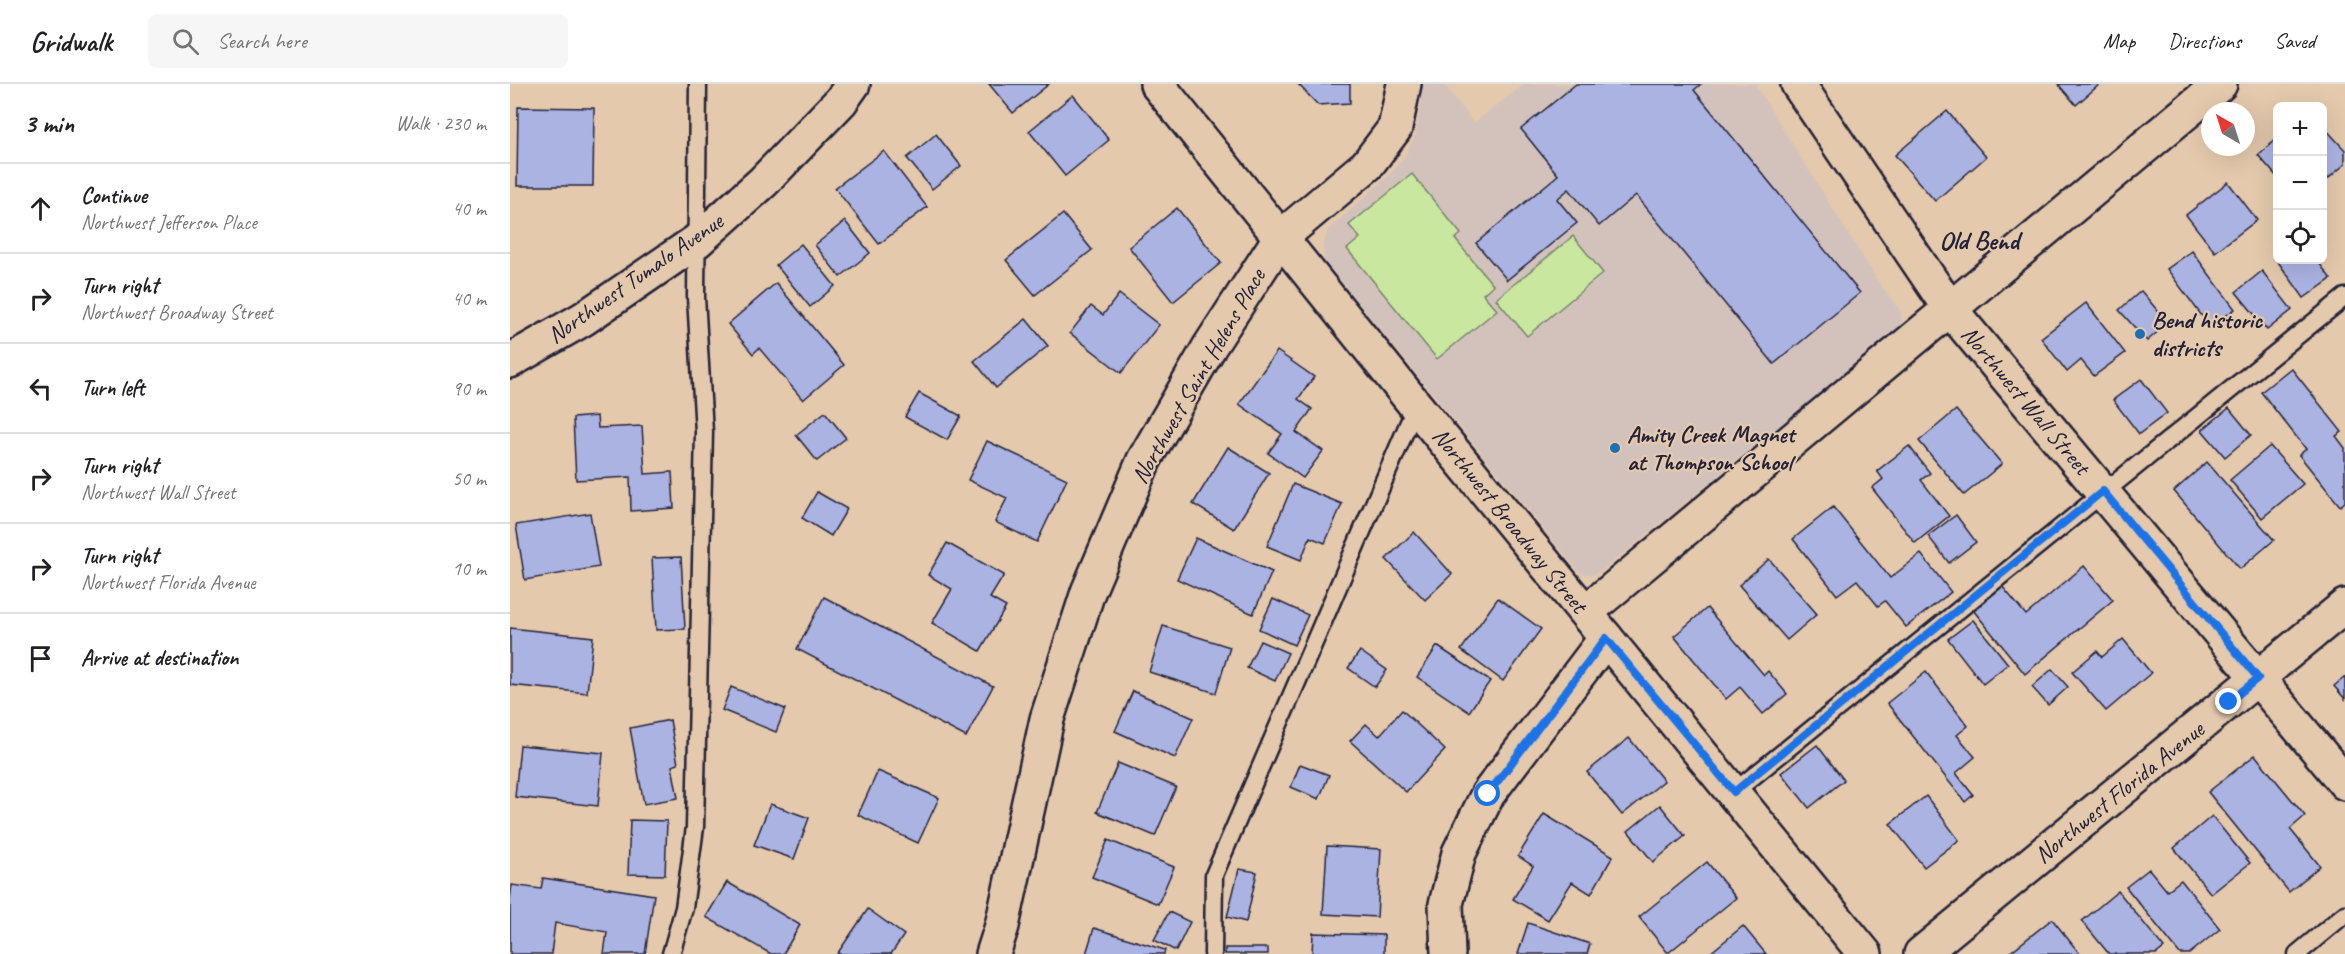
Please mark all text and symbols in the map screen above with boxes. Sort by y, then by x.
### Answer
search box [148,14,568,68]
text: Gridwalk [30,24,112,59]
icon: search [169,25,202,58]
text: Search here [217,27,307,55]
text: Map [2103,28,2135,54]
text: Directions [2168,28,2241,54]
text: Saved [2274,28,2315,54]
north arrow [2201,102,2255,156]
map controls [2273,102,2327,264]
button: + [2273,102,2327,156]
text: 3 min [24,107,74,140]
text: Walk · 230 m [396,111,486,136]
button: − [2273,156,2327,210]
text: Continue [81,182,147,210]
icon: ahead [24,192,57,225]
text: 40 m [452,196,486,221]
street label: Northwest Tumalo Avenue [541,205,730,350]
text: Northwest Jefferson Place [81,210,257,235]
button: locate [2273,210,2327,264]
district label: Old Bend [1939,224,2023,257]
street label: Northwest Saint Helens Place [1124,261,1273,489]
text: Turn right [81,272,158,300]
icon: right [24,282,57,315]
text: 40 m [452,286,486,311]
text: Northwest Broadway Street [81,300,273,325]
place label: Bend historic districts [2152,305,2263,363]
street label: Northwest Wall Street [1955,319,2098,482]
marker: Bend historic districts [2133,327,2147,341]
icon: left [24,372,57,405]
text: Turn left [81,374,145,402]
text: 90 m [452,376,486,401]
place label: Amity Creek Magnet at Thompson School [1627,419,1797,477]
street label: Northwest Broadway Street [1426,421,1595,620]
marker: Amity Creek Magnet at Thompson School [1608,441,1622,455]
text: Turn right [81,452,158,480]
icon: right [24,462,57,495]
text: 50 m [452,466,486,491]
text: Northwest Wall Street [81,480,235,505]
text: Turn right [81,542,158,570]
icon: right [24,552,57,585]
text: 10 m [452,556,486,581]
text: Northwest Florida Avenue [81,570,256,595]
icon: arrive [24,642,57,675]
text: Arrive at destination [81,644,238,672]
route end [2215,688,2241,714]
street label: Northwest Florida Avenue [2028,713,2212,870]
route start [1474,780,1500,806]

